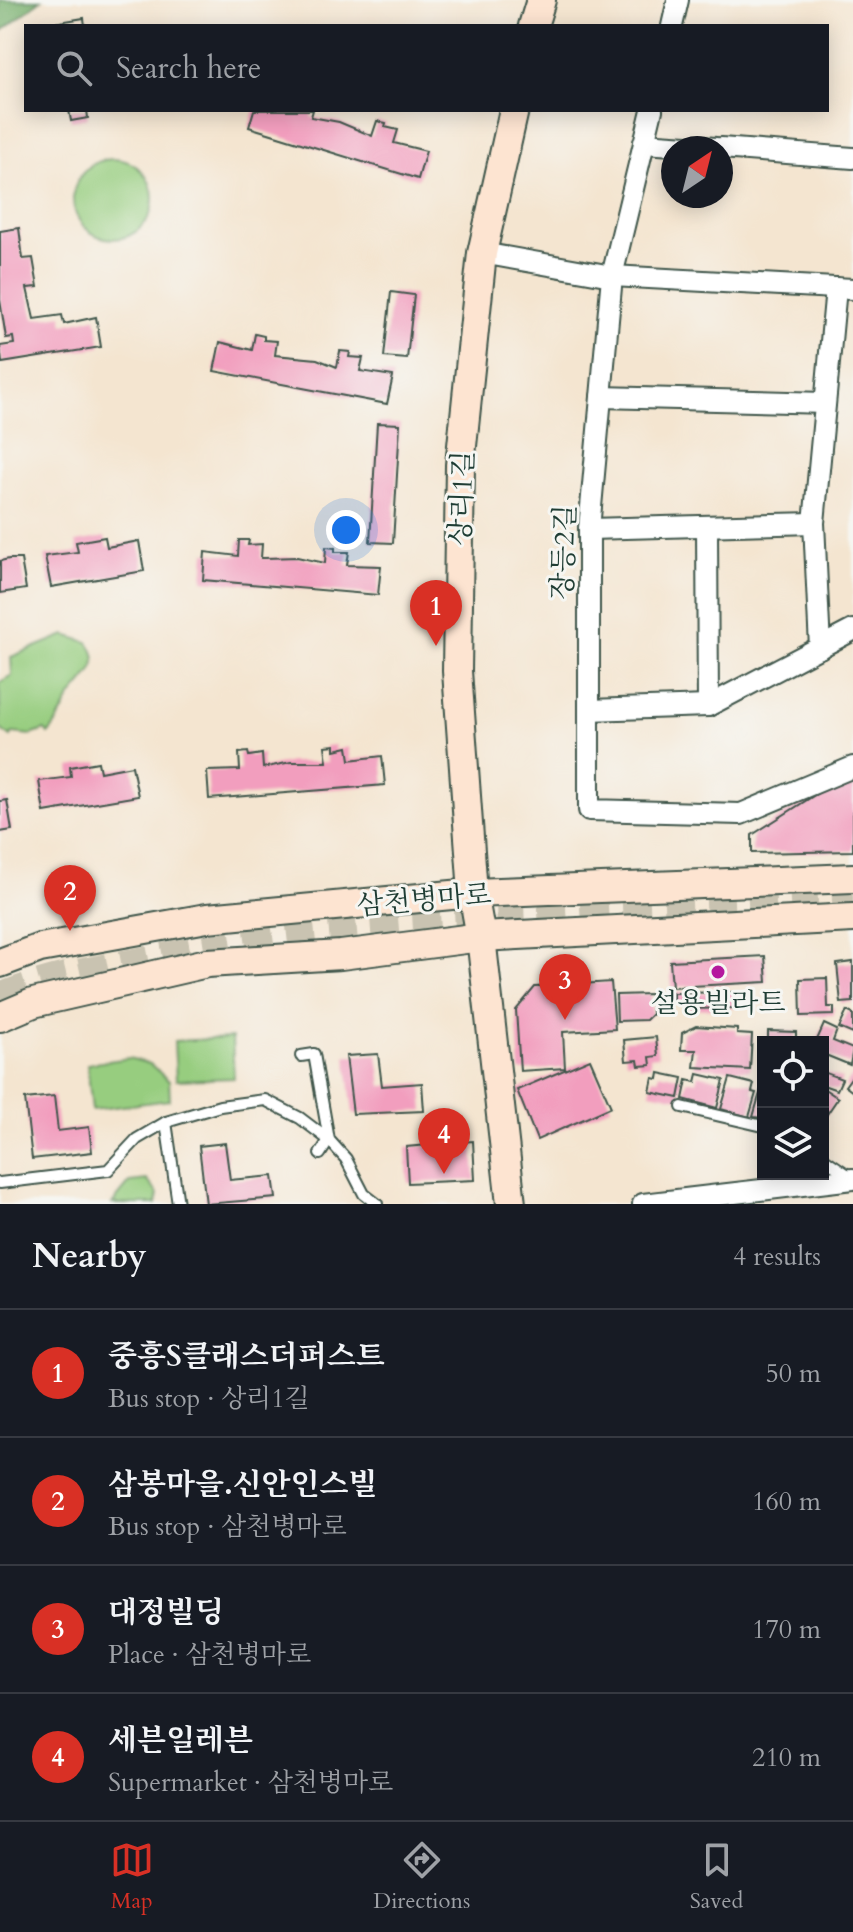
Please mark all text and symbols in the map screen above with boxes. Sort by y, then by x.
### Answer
search box [24,24,829,112]
icon: search [52,46,96,90]
text: Search here [116,48,261,89]
north arrow [661,136,733,208]
street label: 상리1길 [441,450,483,546]
street label: 장등2길 [543,504,585,600]
your location [326,510,366,550]
pin: 1 [410,580,462,646]
pin: 2 [44,865,96,931]
street label: 삼천병마로 [355,875,493,925]
pin: 3 [539,954,591,1020]
marker: 설용빌라트 [709,963,727,981]
place label: 설용빌라트 [650,984,786,1022]
map controls [757,1036,829,1180]
button: locate [757,1036,829,1108]
pin: 4 [418,1108,470,1174]
button: layers [757,1108,829,1180]
text: Nearby [32,1233,147,1279]
text: 4 results [733,1239,821,1274]
text: 중흥S클래스더퍼스트 [108,1336,385,1377]
text: 1 [51,1356,65,1391]
text: 50 m [765,1356,821,1391]
text: Bus stop · 상리1길 [108,1381,310,1416]
text: 삼봉마을.신안인스빌 [108,1464,378,1505]
text: 2 [51,1484,65,1519]
text: 160 m [752,1484,821,1519]
text: Bus stop · 삼천병마로 [108,1509,347,1544]
text: 대정빌딩 [108,1592,224,1633]
text: 3 [51,1612,65,1647]
text: 170 m [752,1612,821,1647]
text: Place · 삼천병마로 [108,1637,311,1672]
text: 세븐일레븐 [108,1720,253,1761]
text: 4 [51,1740,65,1775]
text: 210 m [752,1740,821,1775]
text: Supermarket · 삼천병마로 [108,1765,393,1800]
tab: Map [110,1838,154,1916]
tab: Directions [373,1838,470,1916]
tab: Saved [690,1838,743,1916]

